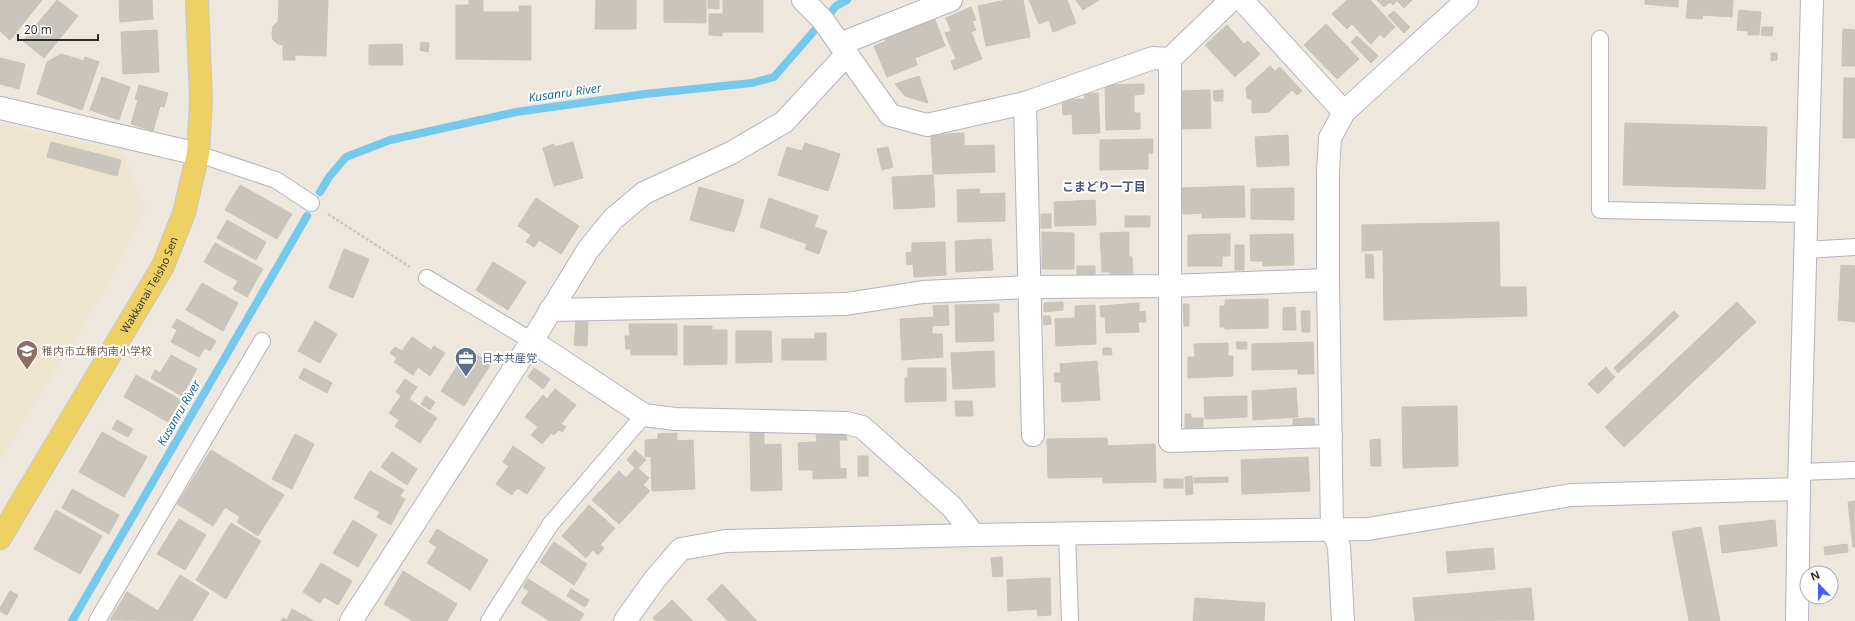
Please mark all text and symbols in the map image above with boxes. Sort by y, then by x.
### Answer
scale bar [18,16,98,42]
text: 20 m [24,21,52,38]
water label: Kusanru River [527,79,604,106]
district label: こまどり一丁目 [1062,178,1146,195]
street label: Wakkanai Teisho Sen [117,234,181,336]
school or university icon: 稚内市立稚内南小学校 [14,338,40,371]
place label: 稚内市立稚内南小学校 [42,343,152,358]
office icon: 日本共産党 [453,345,479,378]
place label: 日本共産党 [482,350,537,365]
water label: Kusanru River [153,376,205,449]
north arrow [1799,565,1839,605]
text: N [1808,567,1822,584]

